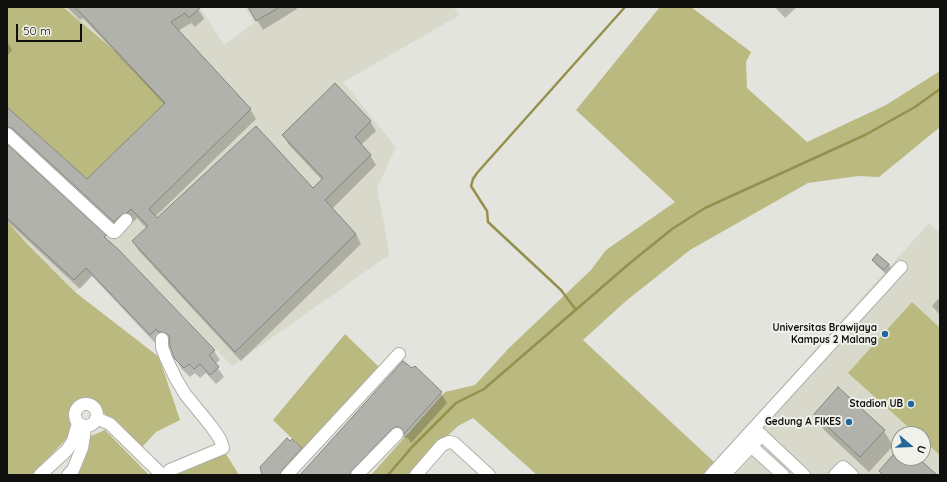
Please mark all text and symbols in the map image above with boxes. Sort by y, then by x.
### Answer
scale bar [18,16,84,42]
text: 50 m [23,23,51,38]
place label: Universitas Brawijaya Kampus 2 Malang [772,322,877,346]
marker: Universitas Brawijaya Kampus 2 Malang [880,329,890,339]
place label: Stadion UB [849,398,903,410]
marker: Stadion UB [906,399,916,409]
place label: Gedung A FIKES [765,416,841,428]
marker: Gedung A FIKES [844,417,854,427]
north arrow [891,426,931,466]
text: U [914,444,929,456]

